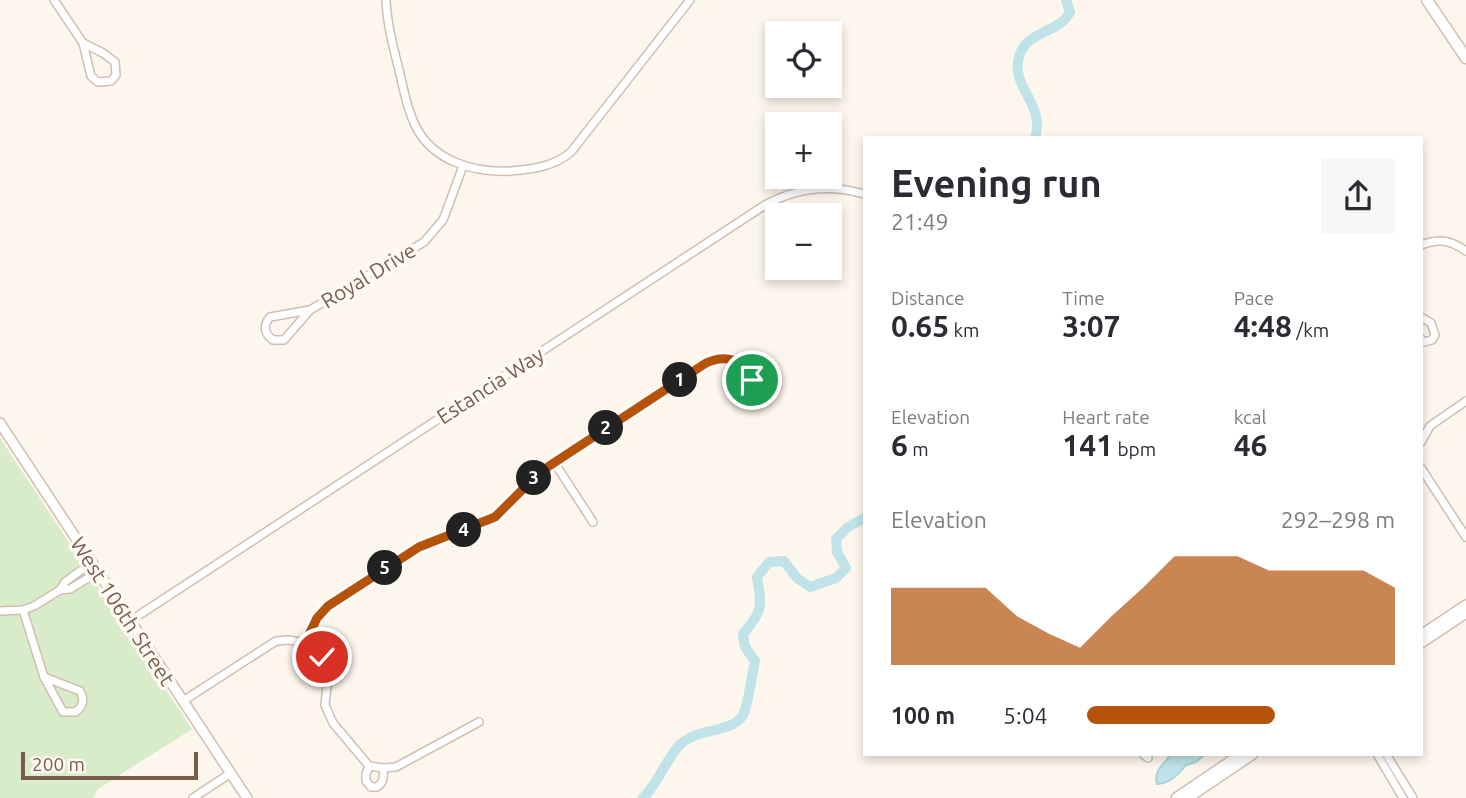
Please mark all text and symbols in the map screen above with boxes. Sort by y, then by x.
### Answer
map controls [765,21,842,280]
button: locate [765,21,842,98]
button: + [765,112,842,189]
button: share [1321,159,1395,233]
text: Evening run [891,162,1102,204]
button: − [765,203,842,280]
text: 21:49 [891,209,949,234]
street label: Royal Drive [316,237,420,313]
text: Distance [891,287,965,309]
text: Time [1062,287,1105,309]
text: Pace [1234,287,1274,309]
text: 0.65 [891,309,949,343]
text: 3:07 [1062,309,1120,343]
text: 4:48 [1234,309,1292,343]
text: km [949,319,979,341]
text: /km [1292,319,1329,341]
street label: Estancia Way [432,342,548,428]
pin [722,350,782,410]
icon: arrive [733,361,771,399]
pin: 1 [662,362,698,398]
text: 1 [674,368,685,390]
text: Elevation [891,406,970,428]
text: Heart rate [1062,406,1150,428]
text: kcal [1234,406,1266,428]
pin: 2 [588,410,624,446]
text: 2 [600,416,611,438]
text: 6 [891,428,908,462]
text: 141 [1062,428,1113,462]
text: 46 [1234,428,1268,462]
text: m [908,438,929,460]
text: bpm [1113,438,1156,460]
pin: 3 [516,461,552,496]
text: 3 [528,466,539,488]
text: Elevation [891,507,987,532]
text: 292–298 m [1281,507,1395,532]
pin: 4 [447,512,482,548]
text: 4 [458,518,469,540]
street label: West 106th Street [66,532,180,690]
pin: 5 [368,550,402,586]
text: 5 [379,556,390,578]
pin [292,627,352,687]
icon: check [303,638,341,676]
text: 100 m [891,703,955,728]
text: 5:04 [1003,703,1048,728]
scale bar [21,749,198,781]
text: 200 m [32,753,85,775]

